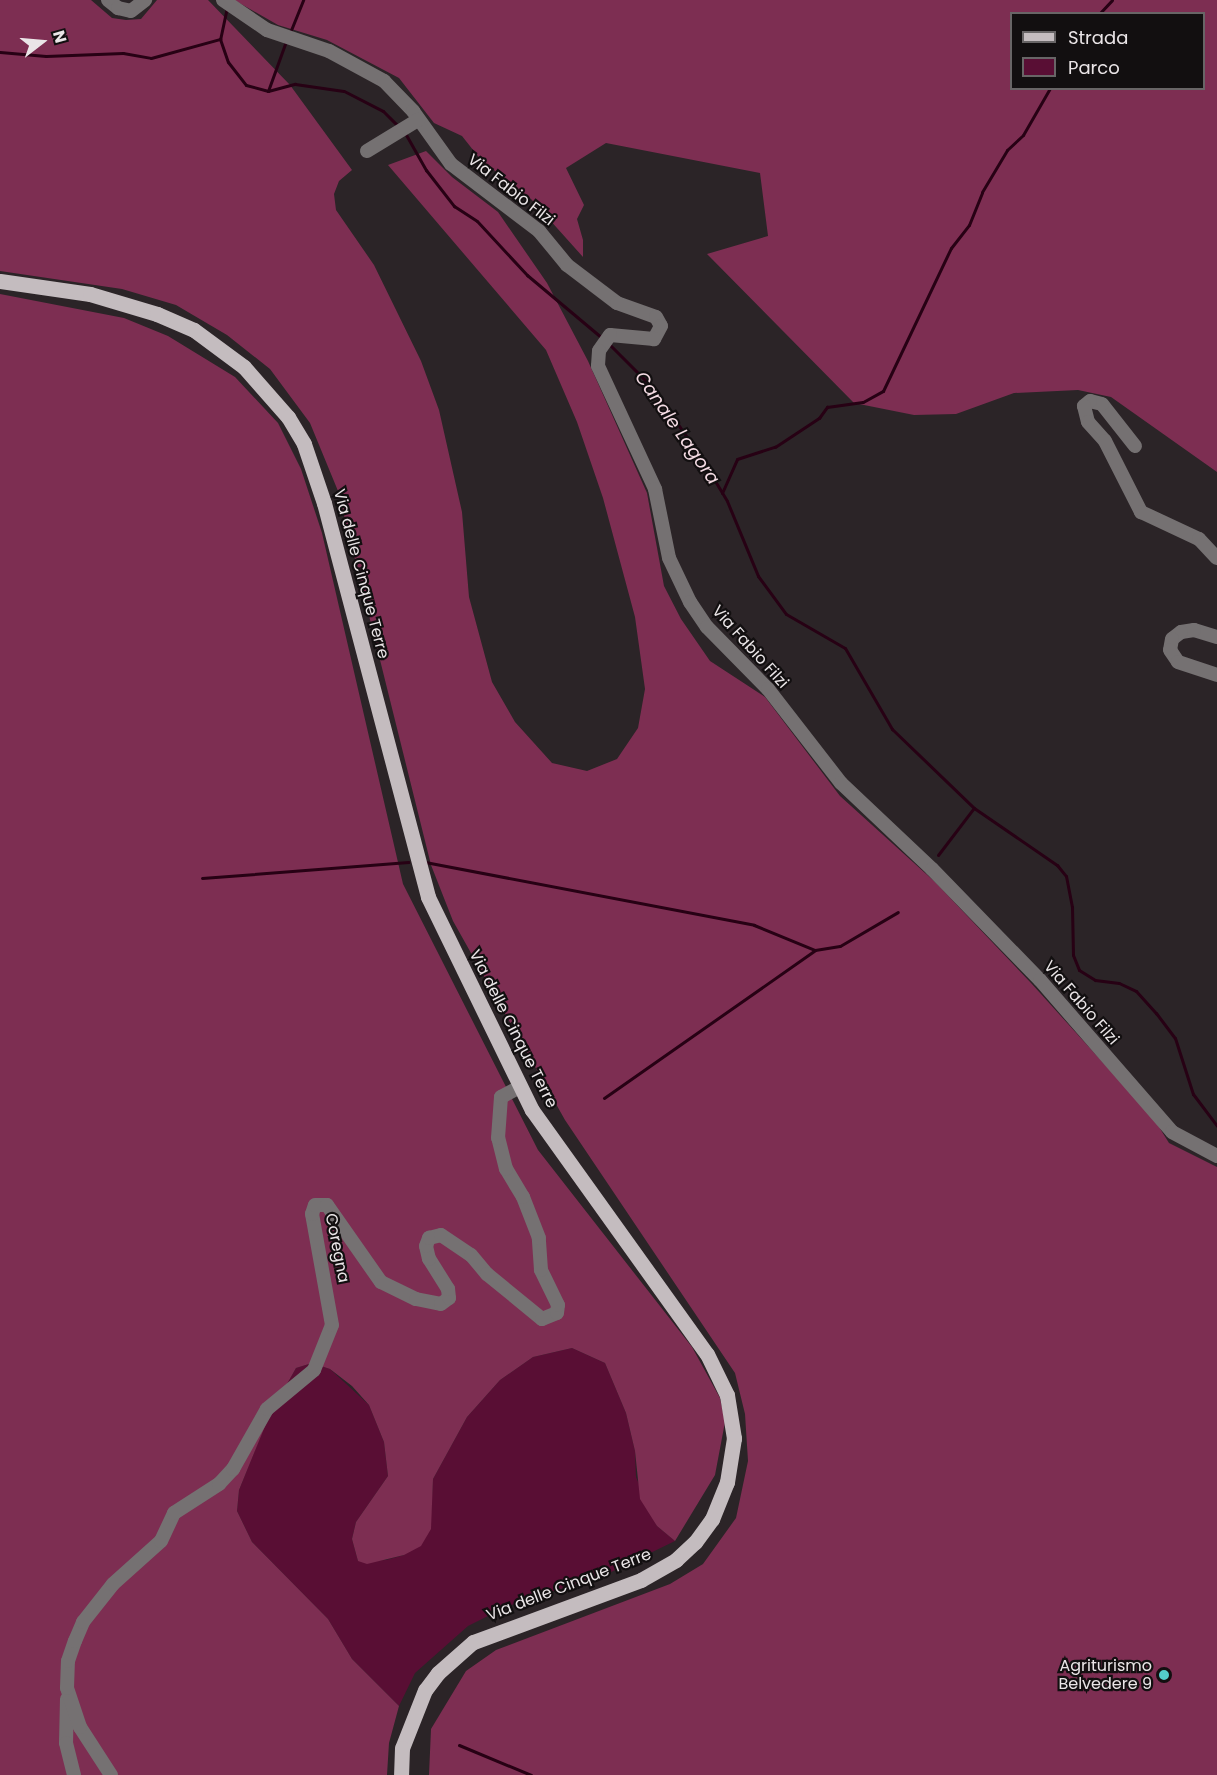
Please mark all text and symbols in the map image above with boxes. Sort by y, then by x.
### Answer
north arrow [12,12,72,72]
legend [1010,12,1205,90]
text: Strada [1068,25,1128,50]
text: N [47,28,72,46]
text: Parco [1068,55,1120,80]
street label: Via Fabio Filzi [464,150,558,230]
water label: Canale Lagora [630,367,724,489]
street label: Via delle Cinque Terre [329,487,393,661]
street label: Via Fabio Filzi [708,602,792,692]
street label: Via delle Cinque Terre [465,947,561,1111]
street label: Via Fabio Filzi [1039,957,1123,1049]
street label: Coregna [321,1212,353,1284]
street label: Via delle Cinque Terre [484,1545,654,1625]
place label: Agriturismo Belvedere 9 [1058,1656,1152,1694]
marker: Agriturismo Belvedere 9 [1157,1668,1171,1682]

